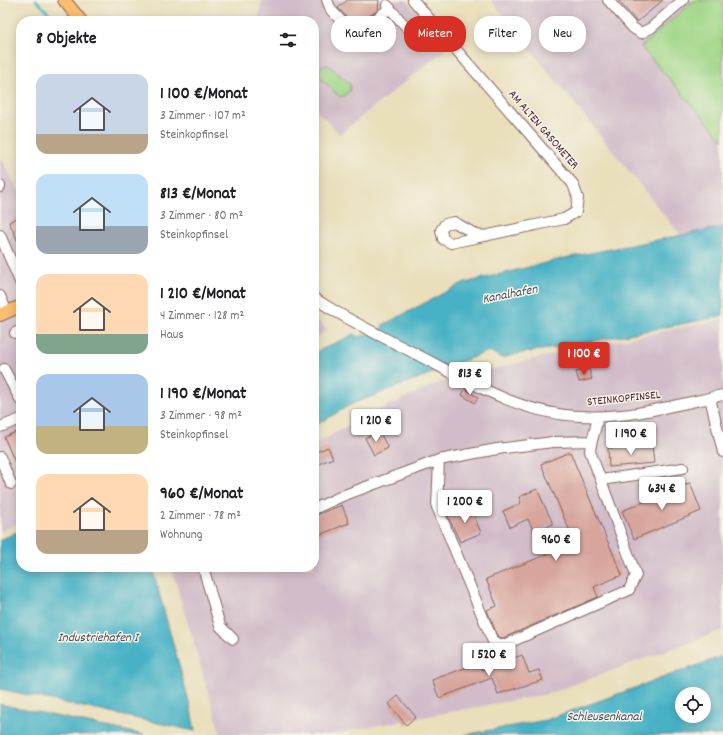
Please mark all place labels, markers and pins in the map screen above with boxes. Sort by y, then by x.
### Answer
pin: 1 100 € [547,342,621,376]
pin: 813 € [442,362,498,396]
pin: 1 210 € [339,409,413,443]
pin: 1 190 € [594,422,668,456]
pin: 634 € [634,477,690,511]
pin: 1 200 € [428,490,502,524]
pin: 960 € [528,528,584,562]
pin: 1 520 € [452,643,526,677]

